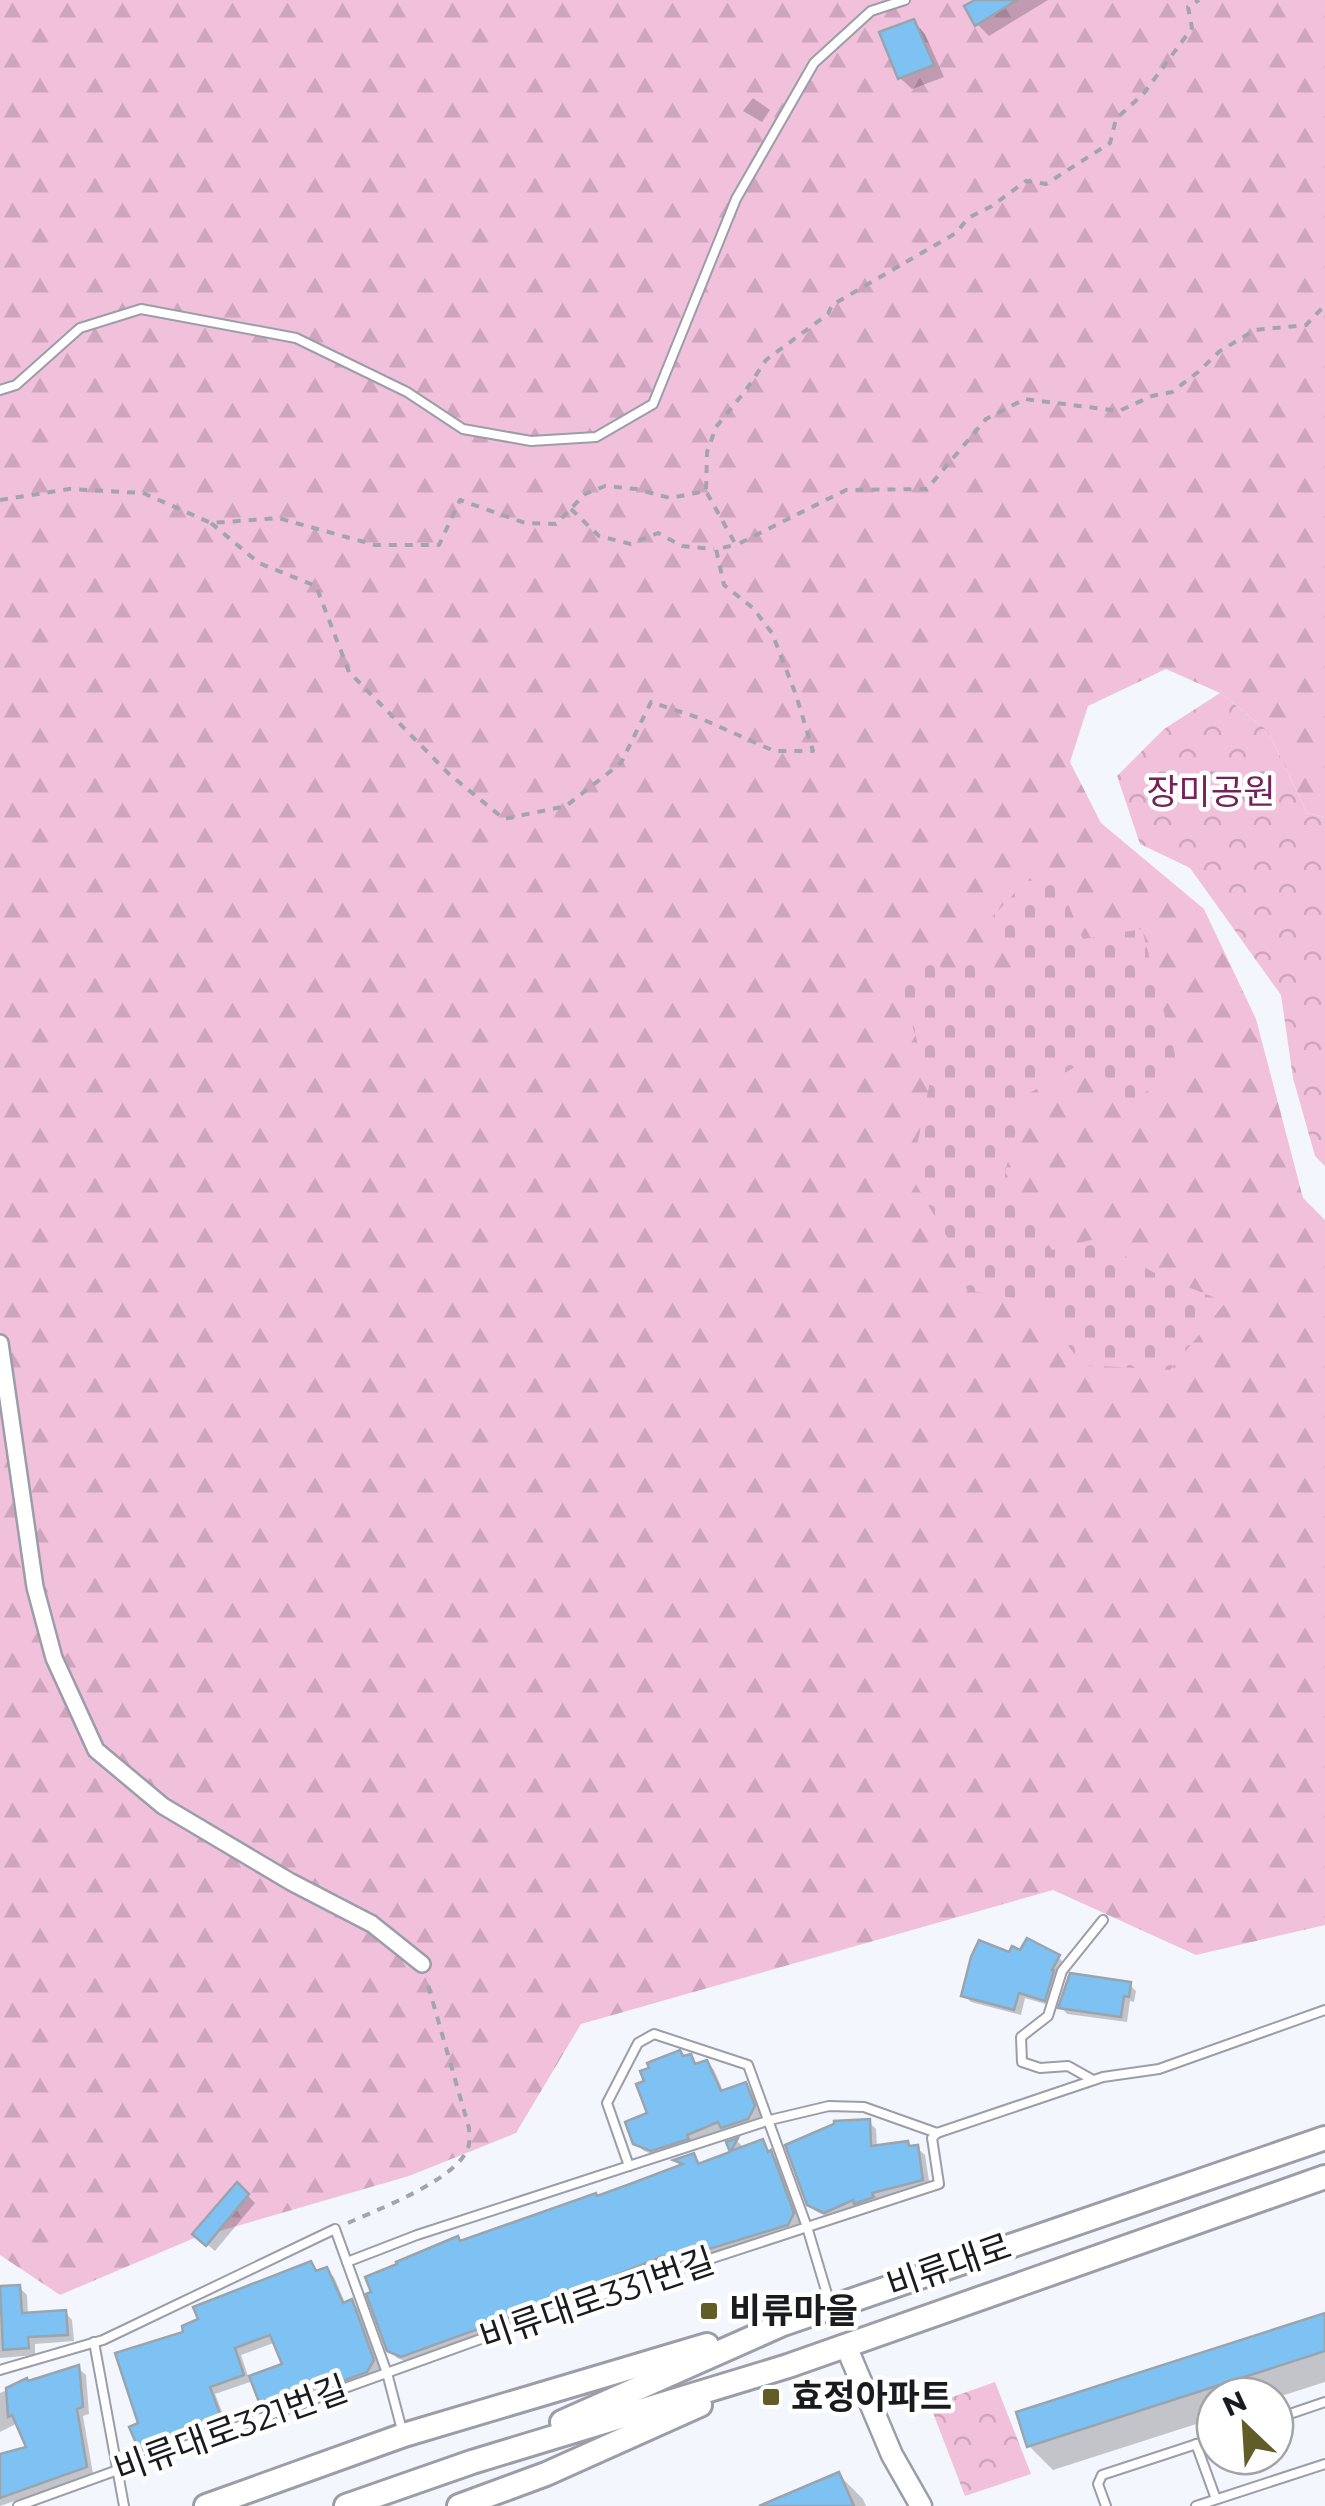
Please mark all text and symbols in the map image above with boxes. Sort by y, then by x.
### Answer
park label: 장미공원 [1147,770,1275,813]
street label: 비류대로 [881,2224,1017,2307]
street label: 비류대로331번길 [474,2238,720,2359]
place label: 비류마을 [729,2289,858,2332]
marker: 비류마을 [698,2300,720,2322]
street label: 비류대로321번길 [108,2366,353,2491]
place label: 효정아파트 [791,2375,952,2418]
north arrow [1195,2376,1295,2476]
text: N [1217,2383,1252,2424]
marker: 효정아파트 [760,2386,782,2408]

